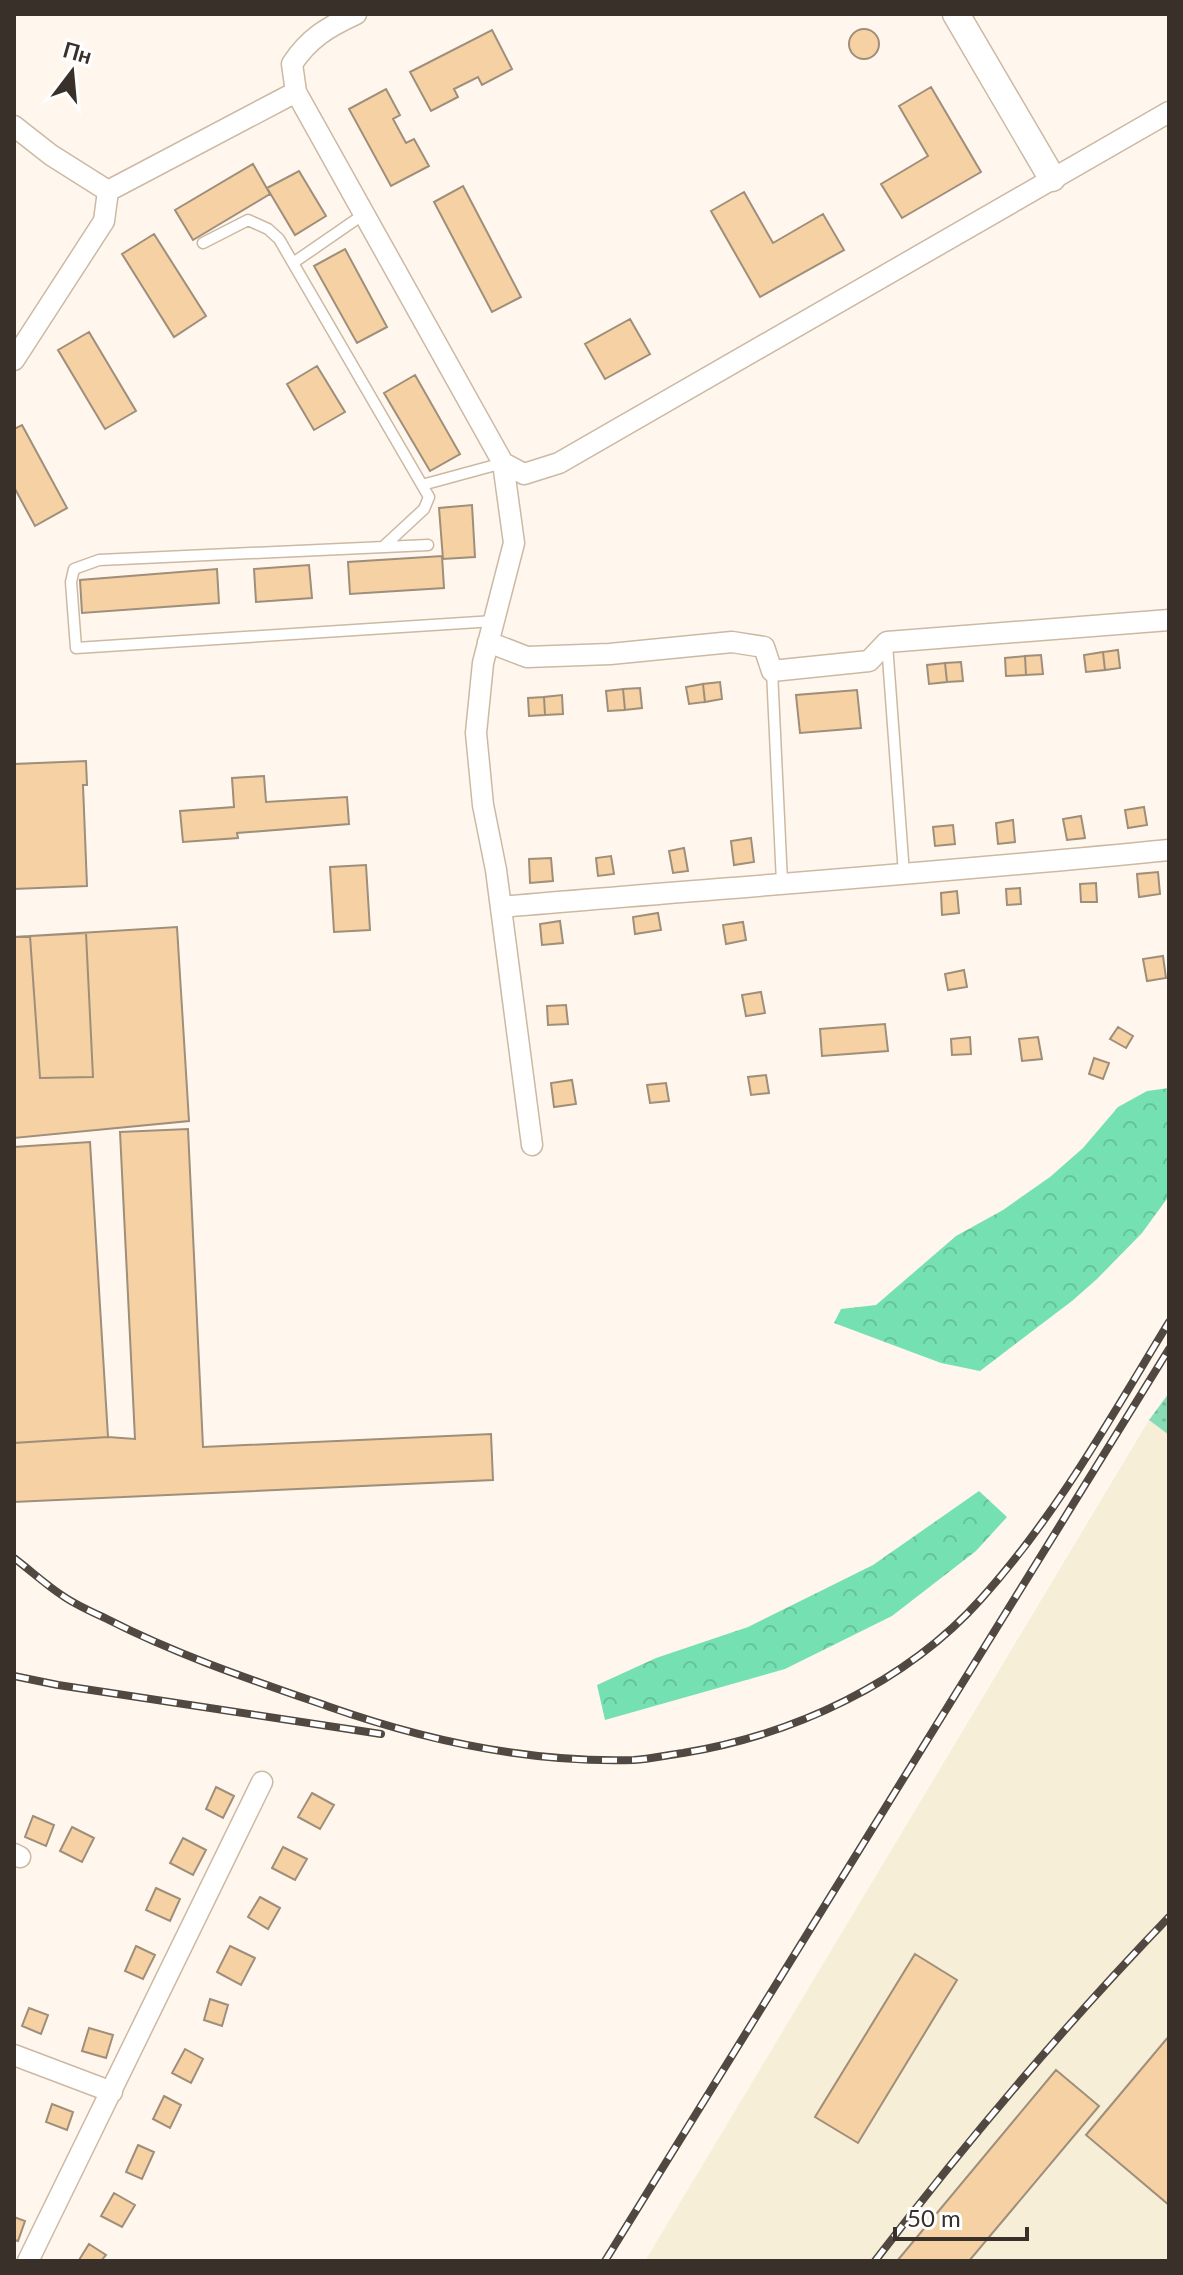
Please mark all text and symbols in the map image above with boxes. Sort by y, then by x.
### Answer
north arrow [32,32,112,112]
text: Пн [60,35,95,69]
scale bar [895,2191,1027,2241]
text: 50 m [907,2203,961,2232]

